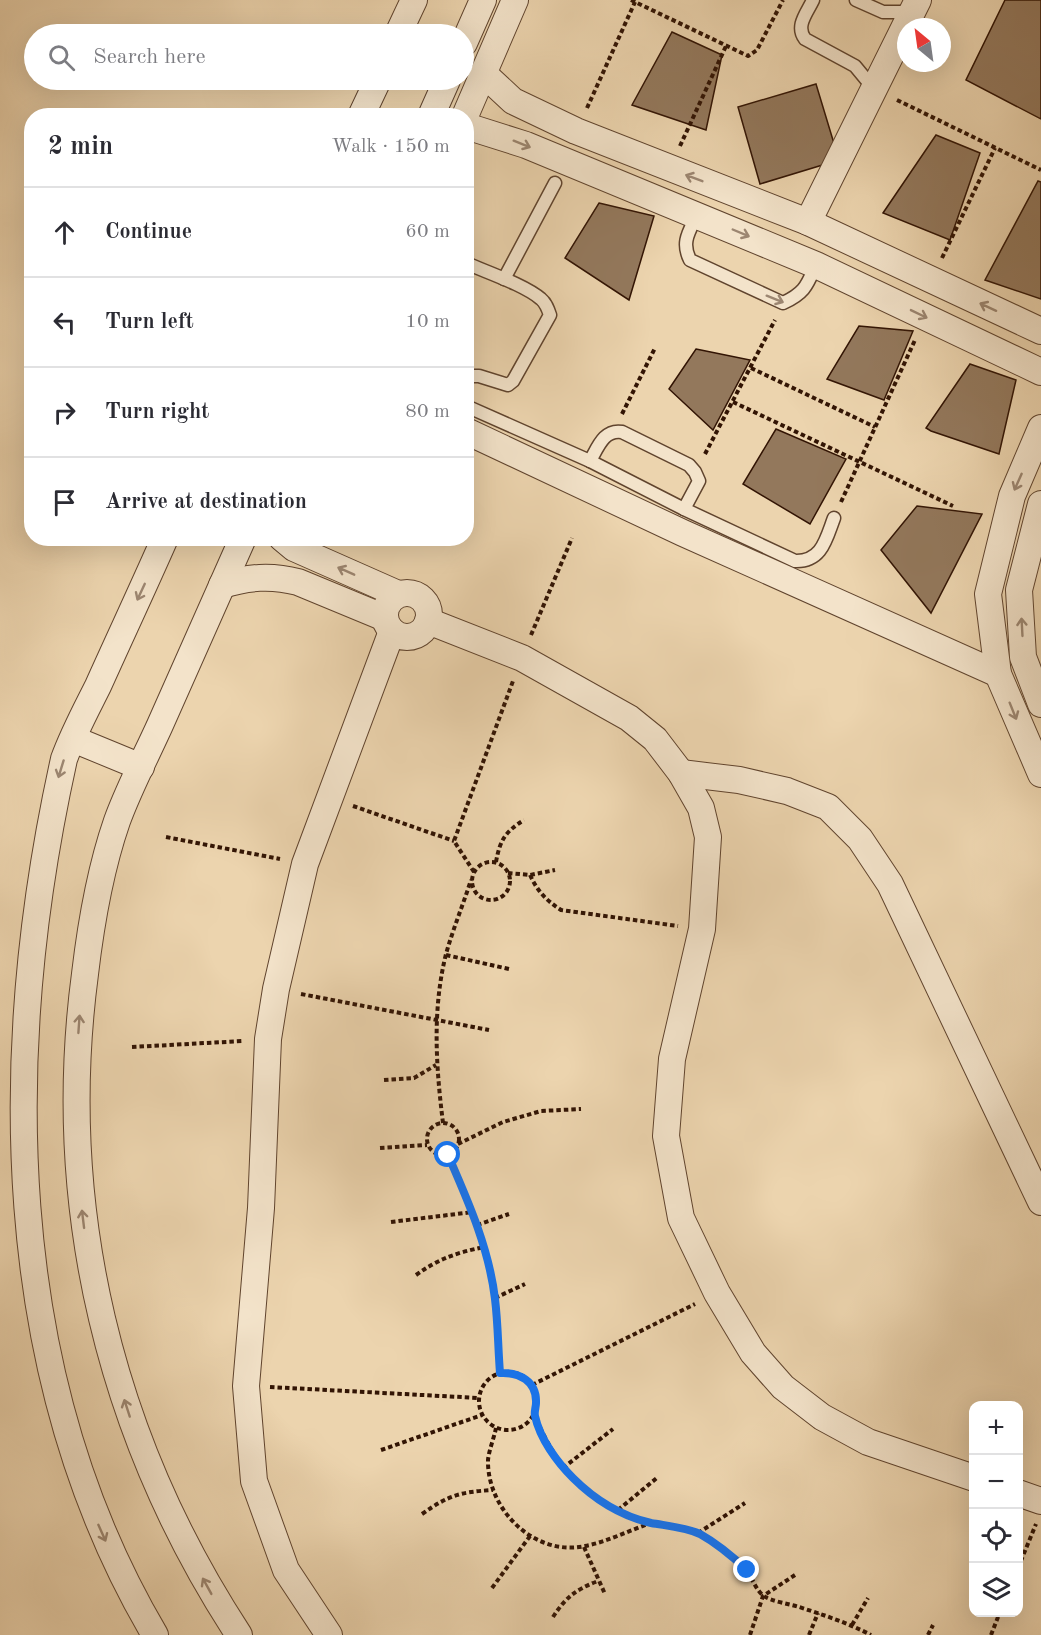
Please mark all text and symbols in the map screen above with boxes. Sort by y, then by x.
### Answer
north arrow [897,18,951,72]
search box [24,24,474,90]
icon: search [45,41,78,74]
text: Search here [93,46,206,68]
text: 2 min [48,134,113,160]
text: Walk · 150 m [331,137,450,157]
one-way arrow [512,139,531,150]
one-way arrow [685,172,704,183]
icon: ahead [48,216,81,249]
text: Continue [105,221,192,243]
text: 60 m [405,222,450,242]
one-way arrow [732,228,750,240]
one-way arrow [765,294,784,305]
one-way arrow [980,300,998,312]
icon: left [48,306,81,339]
one-way arrow [909,309,927,321]
text: Turn left [105,311,194,333]
text: 10 m [405,312,450,332]
icon: right [48,396,81,429]
text: Turn right [105,401,209,423]
text: 80 m [405,402,450,422]
one-way arrow [1011,472,1023,490]
icon: arrive [48,486,81,519]
text: Arrive at destination [105,491,307,513]
one-way arrow [337,565,355,576]
one-way arrow [134,582,146,600]
one-way arrow [1016,618,1027,638]
one-way arrow [1008,701,1019,720]
one-way arrow [55,759,66,778]
one-way arrow [74,1015,85,1035]
route start [434,1141,460,1167]
one-way arrow [78,1209,89,1229]
one-way arrow [121,1399,132,1418]
map controls [969,1401,1023,1617]
button: + [969,1401,1023,1455]
button: − [969,1455,1023,1509]
button: locate [969,1509,1023,1563]
one-way arrow [97,1524,108,1542]
route end [733,1556,759,1582]
button: layers [969,1563,1023,1617]
one-way arrow [201,1577,213,1594]

